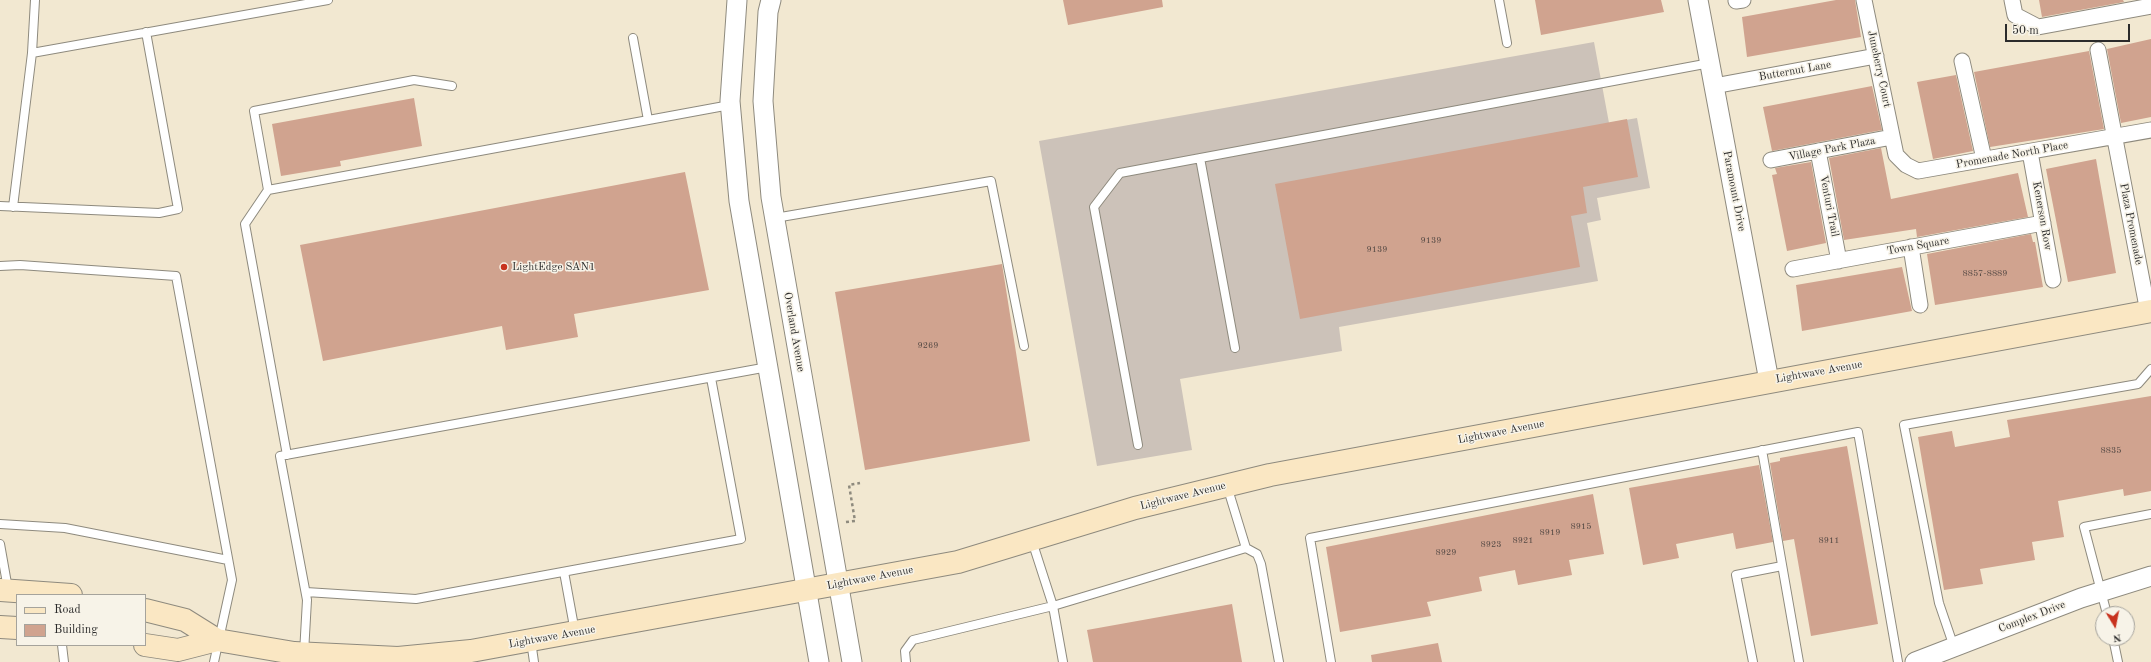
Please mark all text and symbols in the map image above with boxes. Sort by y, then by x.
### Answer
scale bar [2007,16,2132,42]
text: 50 m [2012,25,2039,37]
street label: Juneberry Court [1864,29,1894,109]
street label: Butternut Lane [1758,58,1832,84]
street label: Village Park Plaza [1787,134,1877,164]
street label: Promenade North Place [1955,139,2069,171]
street label: Paramount Drive [1720,150,1748,232]
street label: Venturi Trail [1817,174,1841,238]
street label: Kenerson Row [2029,180,2055,252]
street label: Plaza Promenade [2117,182,2145,266]
street label: Town Square [1886,234,1950,258]
house number: 9139 [1421,236,1441,246]
house number: 9139 [1367,245,1387,255]
place label: LightEdge SAN1 [512,260,595,274]
marker: LightEdge SAN1 [499,262,509,272]
house number: 8857-8889 [1962,269,2008,279]
street label: Overland Avenue [780,291,808,373]
house number: 9269 [918,341,938,351]
street label: Lightwave Avenue [1775,358,1863,386]
street label: Lightwave Avenue [1457,417,1545,447]
house number: 8835 [2101,446,2121,456]
street label: Lightwave Avenue [1139,479,1227,513]
house number: 8915 [1571,522,1591,532]
house number: 8919 [1540,528,1560,538]
house number: 8921 [1513,536,1533,546]
house number: 8911 [1819,536,1839,546]
house number: 8923 [1481,540,1501,550]
house number: 8929 [1436,548,1456,558]
street label: Lightwave Avenue [826,563,914,593]
legend [16,594,146,646]
street label: Complex Drive [1997,598,2067,636]
text: Road [54,604,81,616]
north arrow [2095,606,2135,646]
street label: Lightwave Avenue [508,623,596,651]
text: Building [54,624,98,636]
text: N [2112,631,2122,643]

